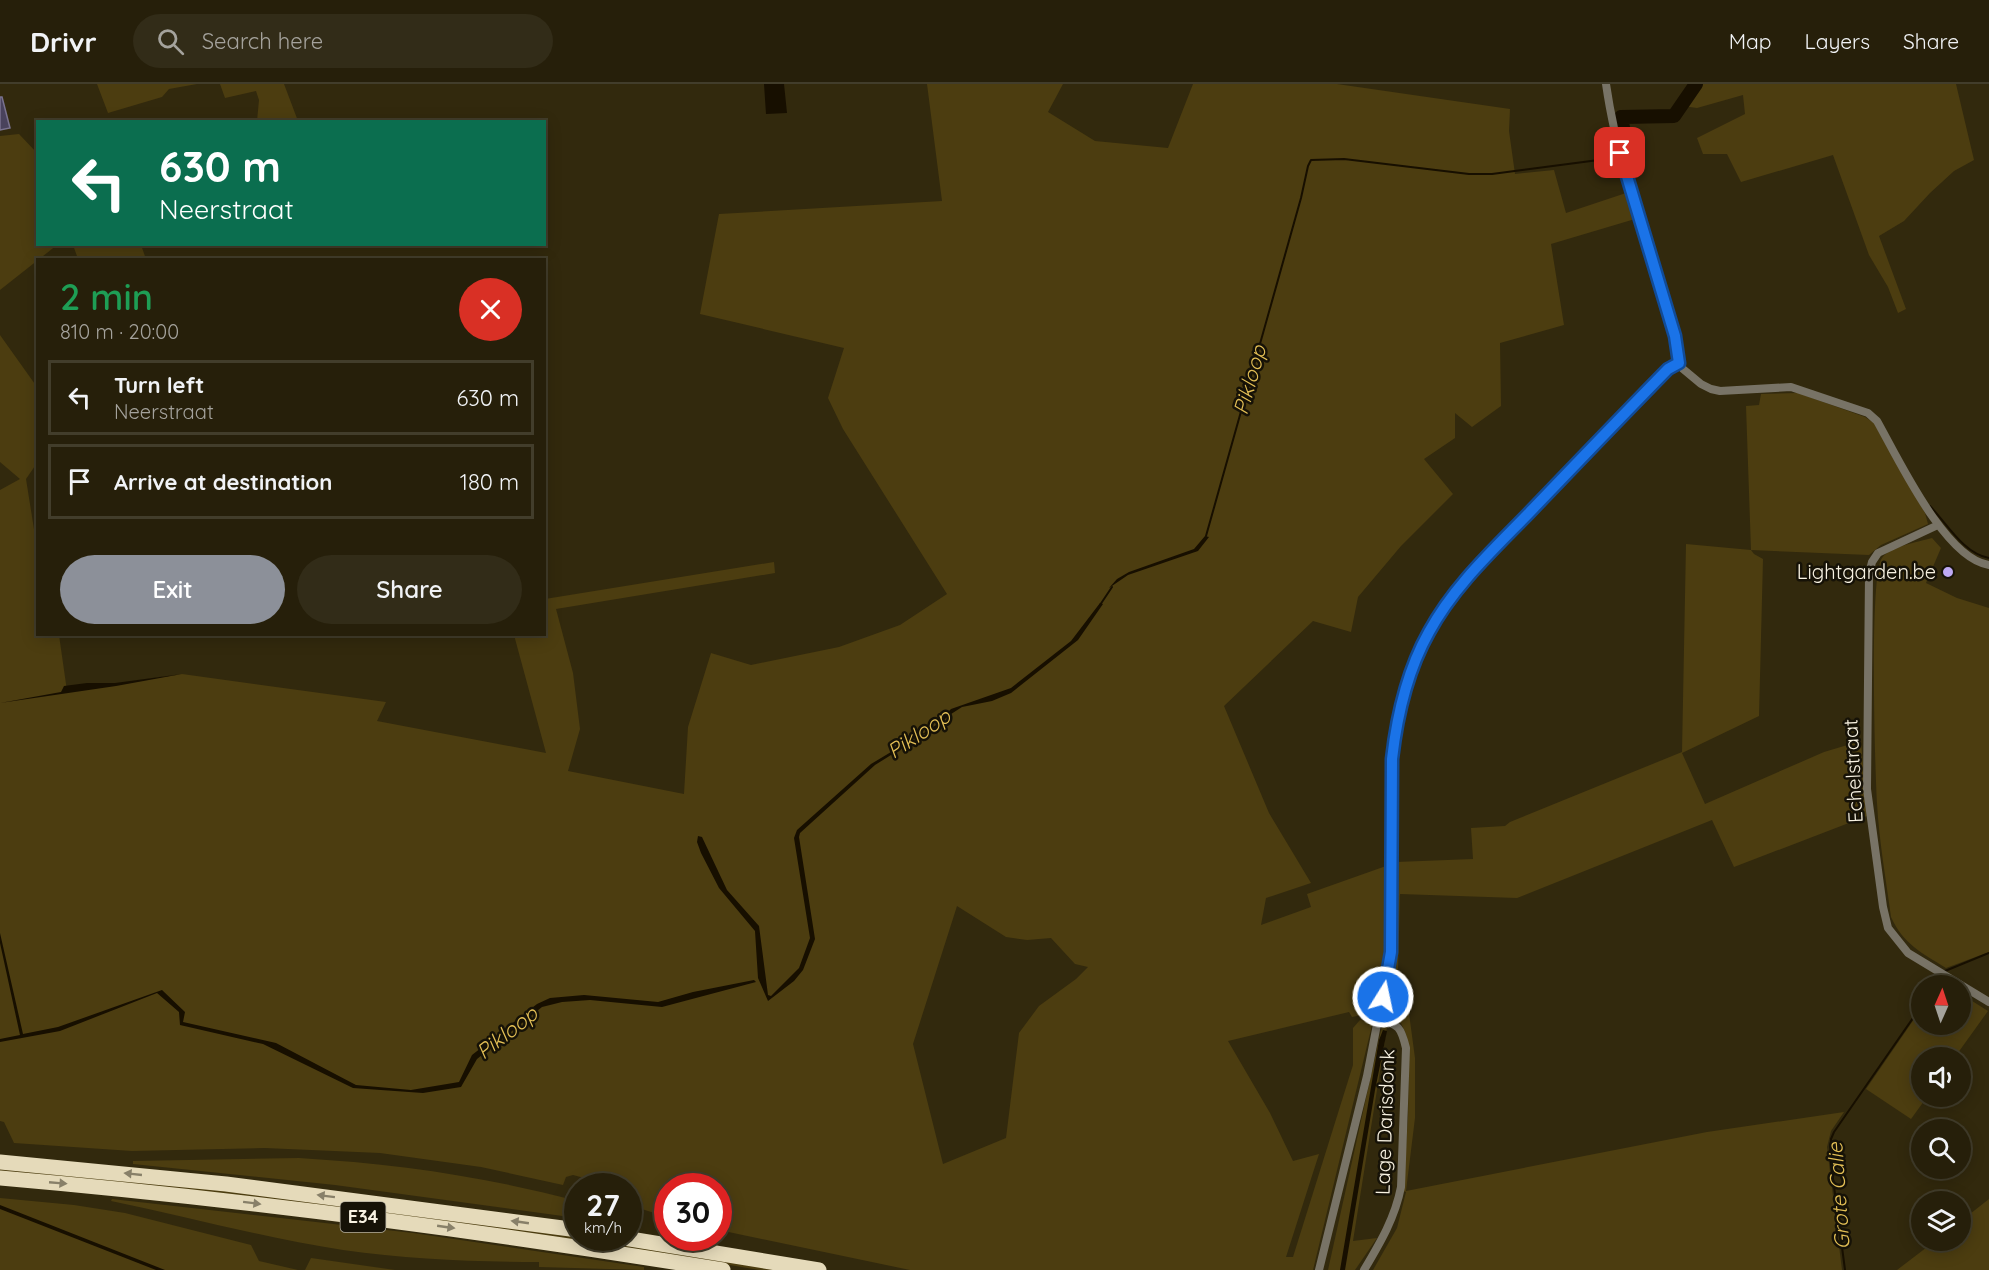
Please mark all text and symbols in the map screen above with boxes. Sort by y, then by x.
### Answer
search box [133,14,553,68]
text: Drivr [30,24,97,59]
icon: search [154,25,187,58]
text: Search here [202,27,323,55]
text: Map [1729,28,1772,54]
text: Layers [1805,28,1870,54]
text: Share [1903,28,1959,54]
pin [1594,127,1645,178]
icon: arrive [1603,136,1636,169]
text: 630 m [159,140,281,193]
icon: left [60,144,138,222]
text: Neerstraat [159,192,294,226]
text: 2 min [60,274,153,319]
button: close [459,278,522,341]
text: 810 m · 20:00 [60,319,179,344]
water label: Pikloop [1227,341,1272,417]
text: Turn left [114,371,204,399]
icon: left [63,381,96,414]
text: 630 m [456,384,519,412]
text: Neerstraat [114,399,214,424]
icon: arrive [63,465,96,498]
text: Arrive at destination [114,468,332,496]
text: 180 m [460,468,519,496]
button: Exit [60,555,285,624]
button: Share [297,555,522,624]
place label: Lightgarden.be [1797,559,1936,584]
marker: Lightgarden.be [1941,565,1955,579]
water label: Pikloop [882,702,956,764]
street label: Echelstraat [1837,718,1868,823]
position arrow [1351,965,1415,1029]
north arrow [1911,975,1971,1035]
map controls [1911,975,1971,1251]
water label: Pikloop [470,999,543,1064]
button: sound [1911,1047,1971,1107]
street label: Lage Darisdonk [1369,1049,1400,1195]
button: search [1911,1119,1971,1179]
water label: Grote Calie [1821,1141,1855,1250]
one-way arrow [123,1169,142,1179]
speed limit sign: 30 [654,1173,732,1251]
one-way arrow [49,1179,68,1188]
text: 27 [586,1186,620,1224]
one-way arrow [317,1191,336,1201]
button: layers [1911,1191,1971,1251]
one-way arrow [243,1199,262,1208]
road number: E34 [340,1202,386,1232]
one-way arrow [510,1217,529,1226]
text: km/h [584,1218,622,1237]
one-way arrow [436,1223,455,1232]

